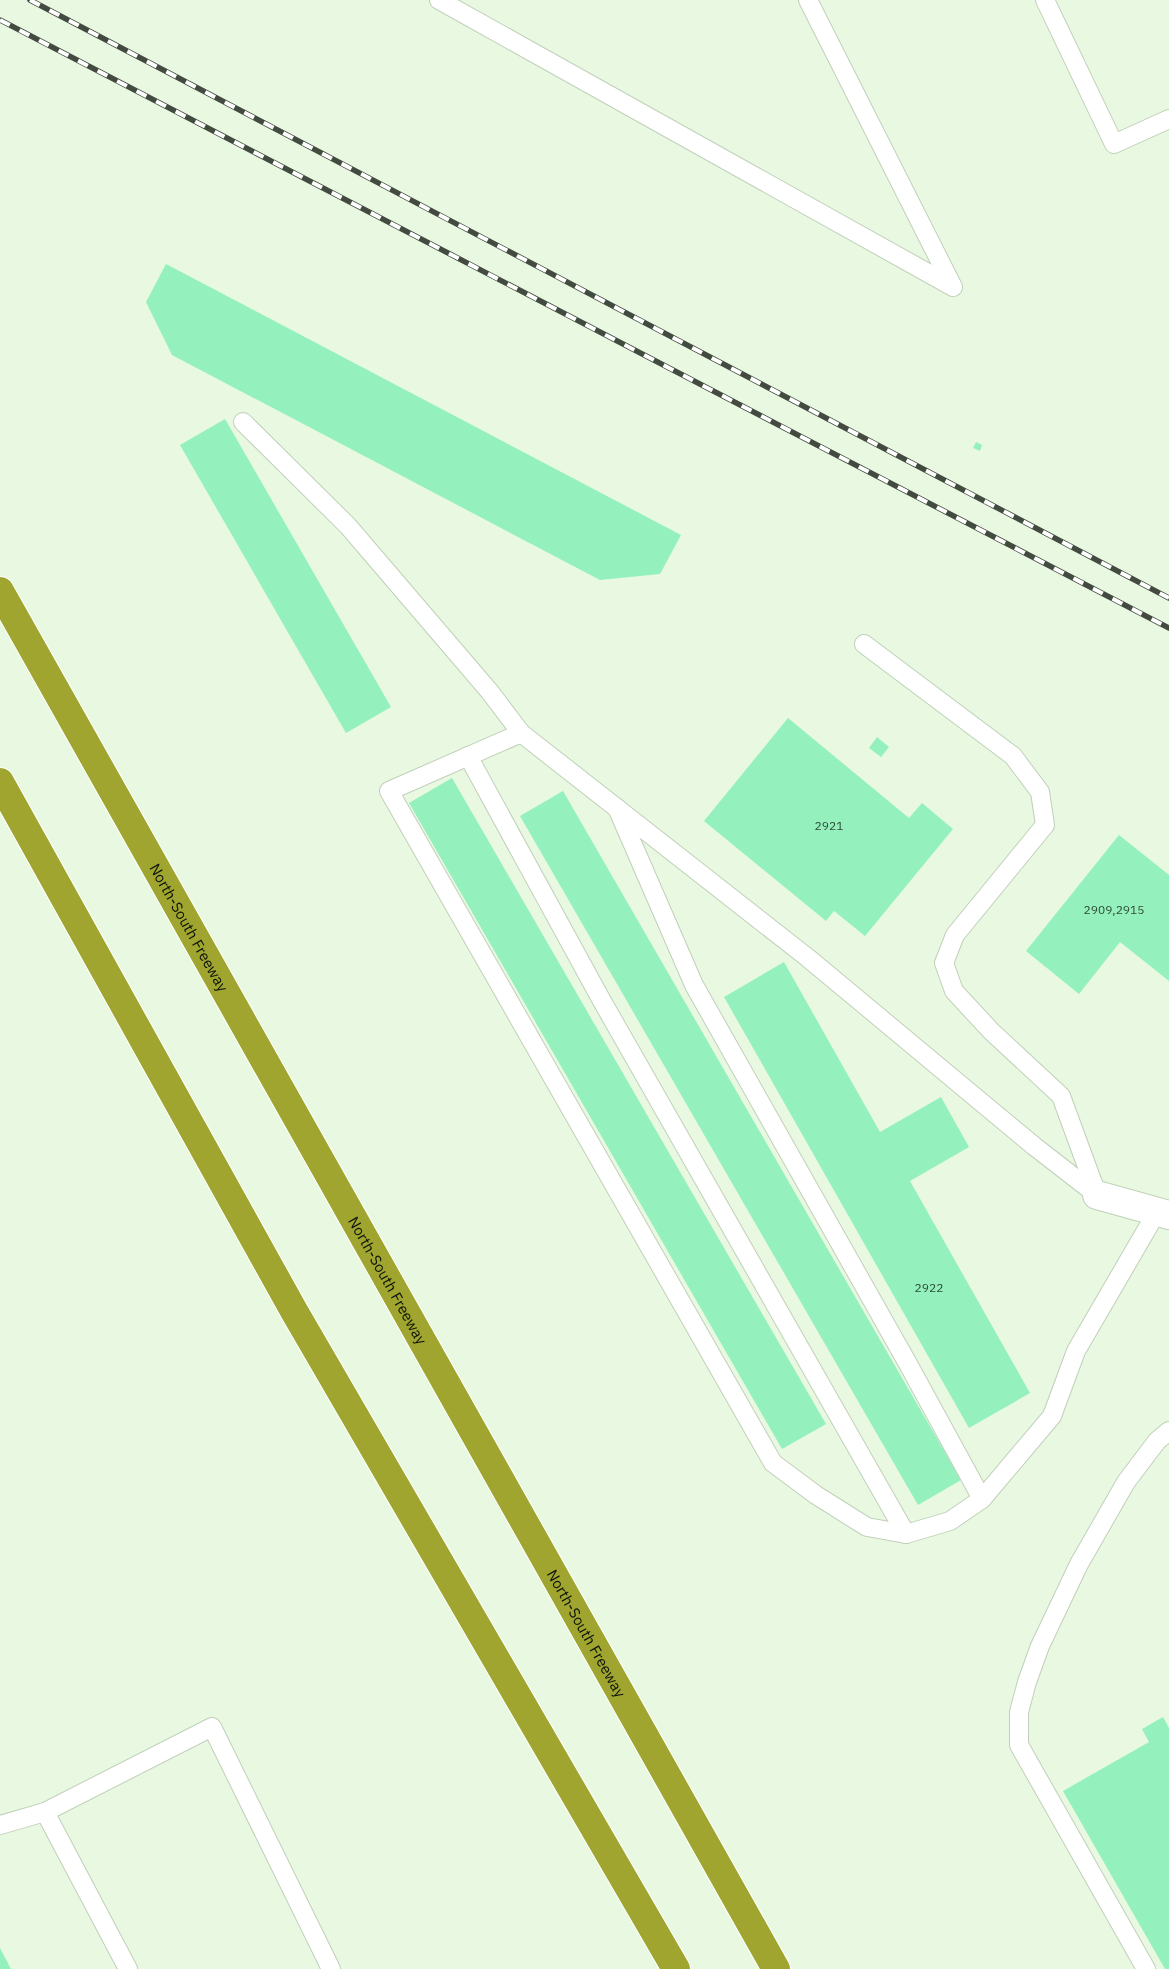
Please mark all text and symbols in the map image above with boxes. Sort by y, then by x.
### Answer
house number: 2921 [815,818,843,833]
street label: North-South Freeway [146,860,233,995]
house number: 2909,2915 [1084,902,1144,917]
street label: North-South Freeway [345,1213,432,1348]
house number: 2922 [915,1280,943,1295]
street label: North-South Freeway [543,1566,631,1701]

